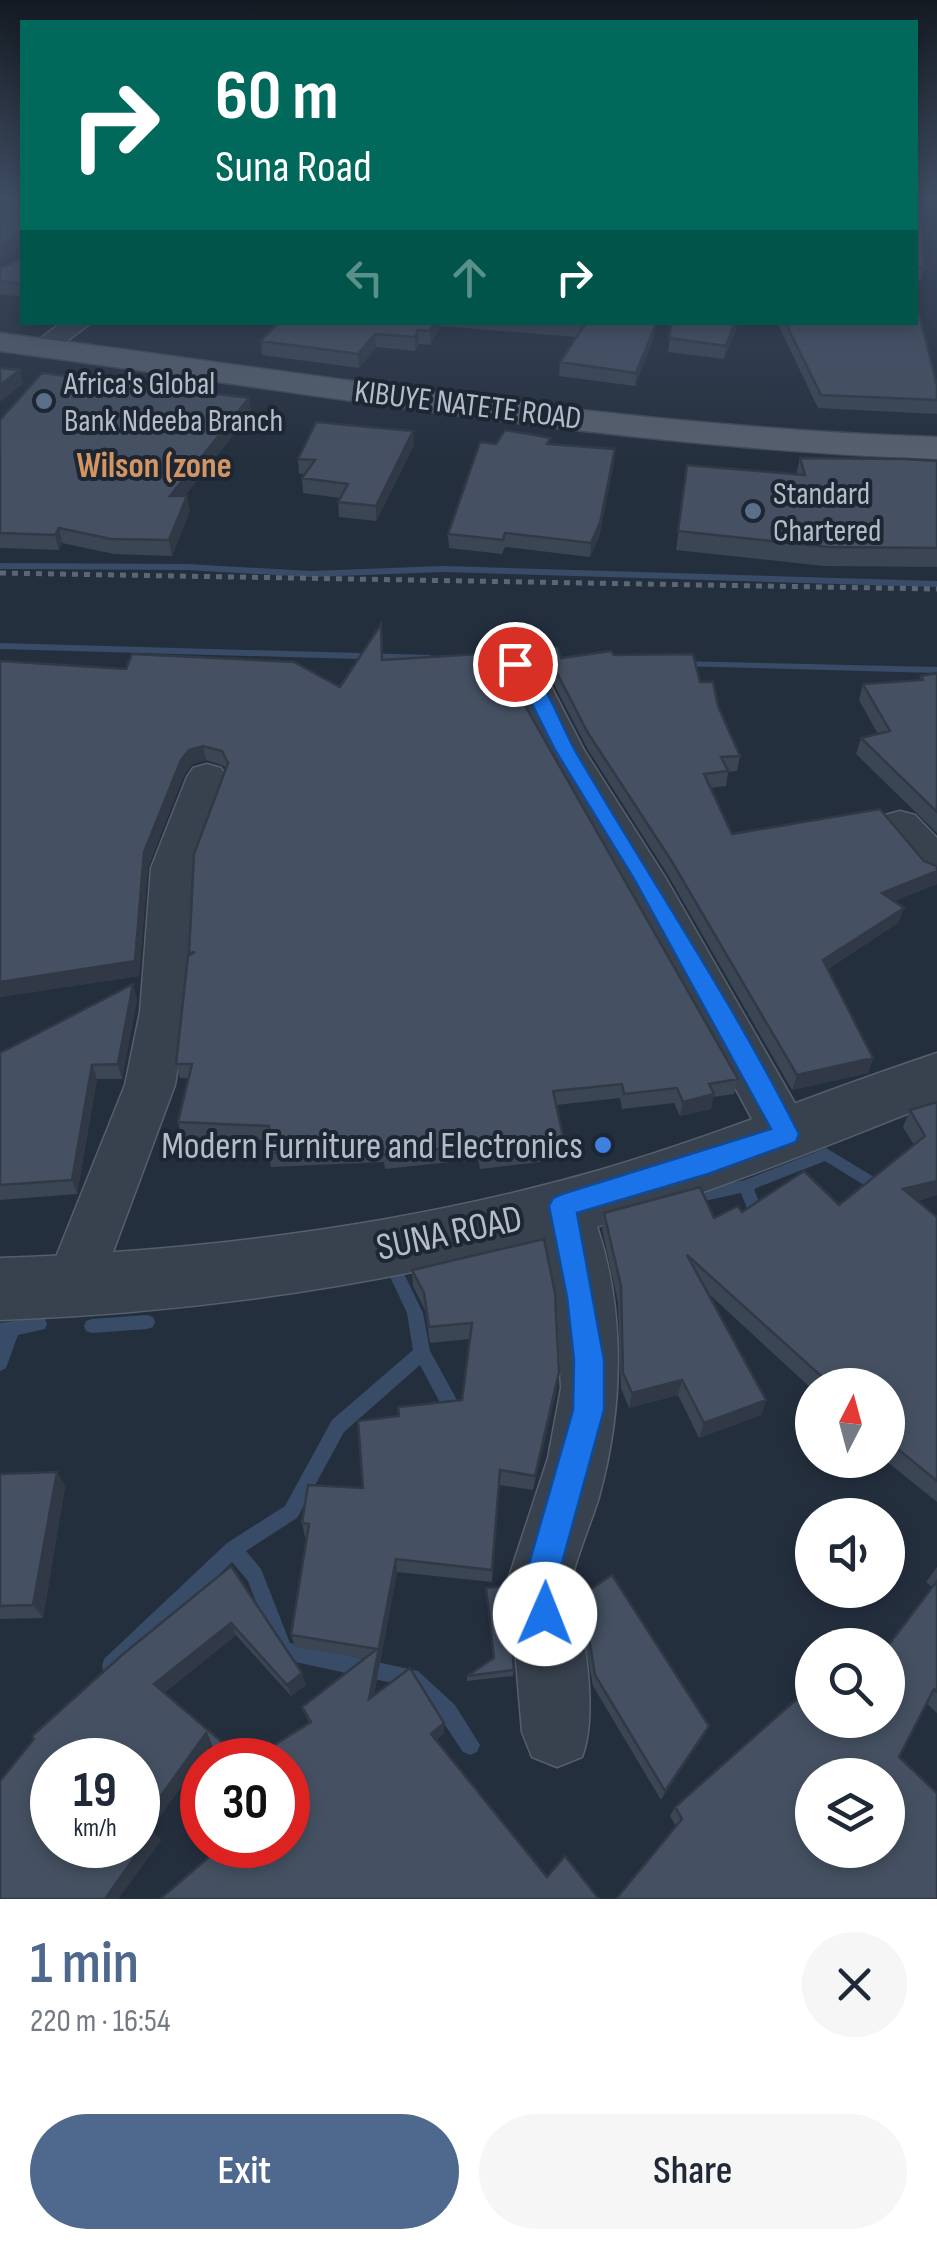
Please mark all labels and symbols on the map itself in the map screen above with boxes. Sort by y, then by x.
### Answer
place label: Africa's Global Bank Ndeeba Branch [63,365,283,441]
street label: KIBUYE NATETE ROAD [352,372,583,439]
marker: Africa's Global Bank Ndeeba Branch [33,390,55,412]
district label: Wilson (zone [76,445,232,488]
place label: Standard Chartered [773,475,881,551]
marker: Standard Chartered [742,500,764,522]
pin [473,622,558,707]
place label: Modern Furniture and Electronics [161,1124,583,1169]
marker: Modern Furniture and Electronics [592,1134,614,1156]
street label: SUNA ROAD [372,1196,526,1271]
north arrow [795,1368,905,1478]
position arrow [493,1562,597,1666]
speed limit sign: 30 [180,1738,310,1868]

